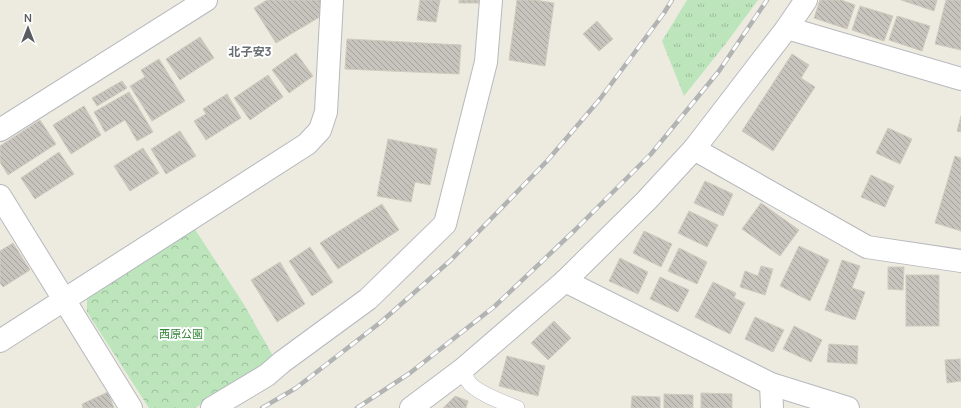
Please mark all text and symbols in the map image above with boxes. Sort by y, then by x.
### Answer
north arrow [8,8,48,48]
text: N [24,10,32,25]
district label: 北子安3 [229,43,272,60]
park label: 西原公園 [159,326,203,341]

